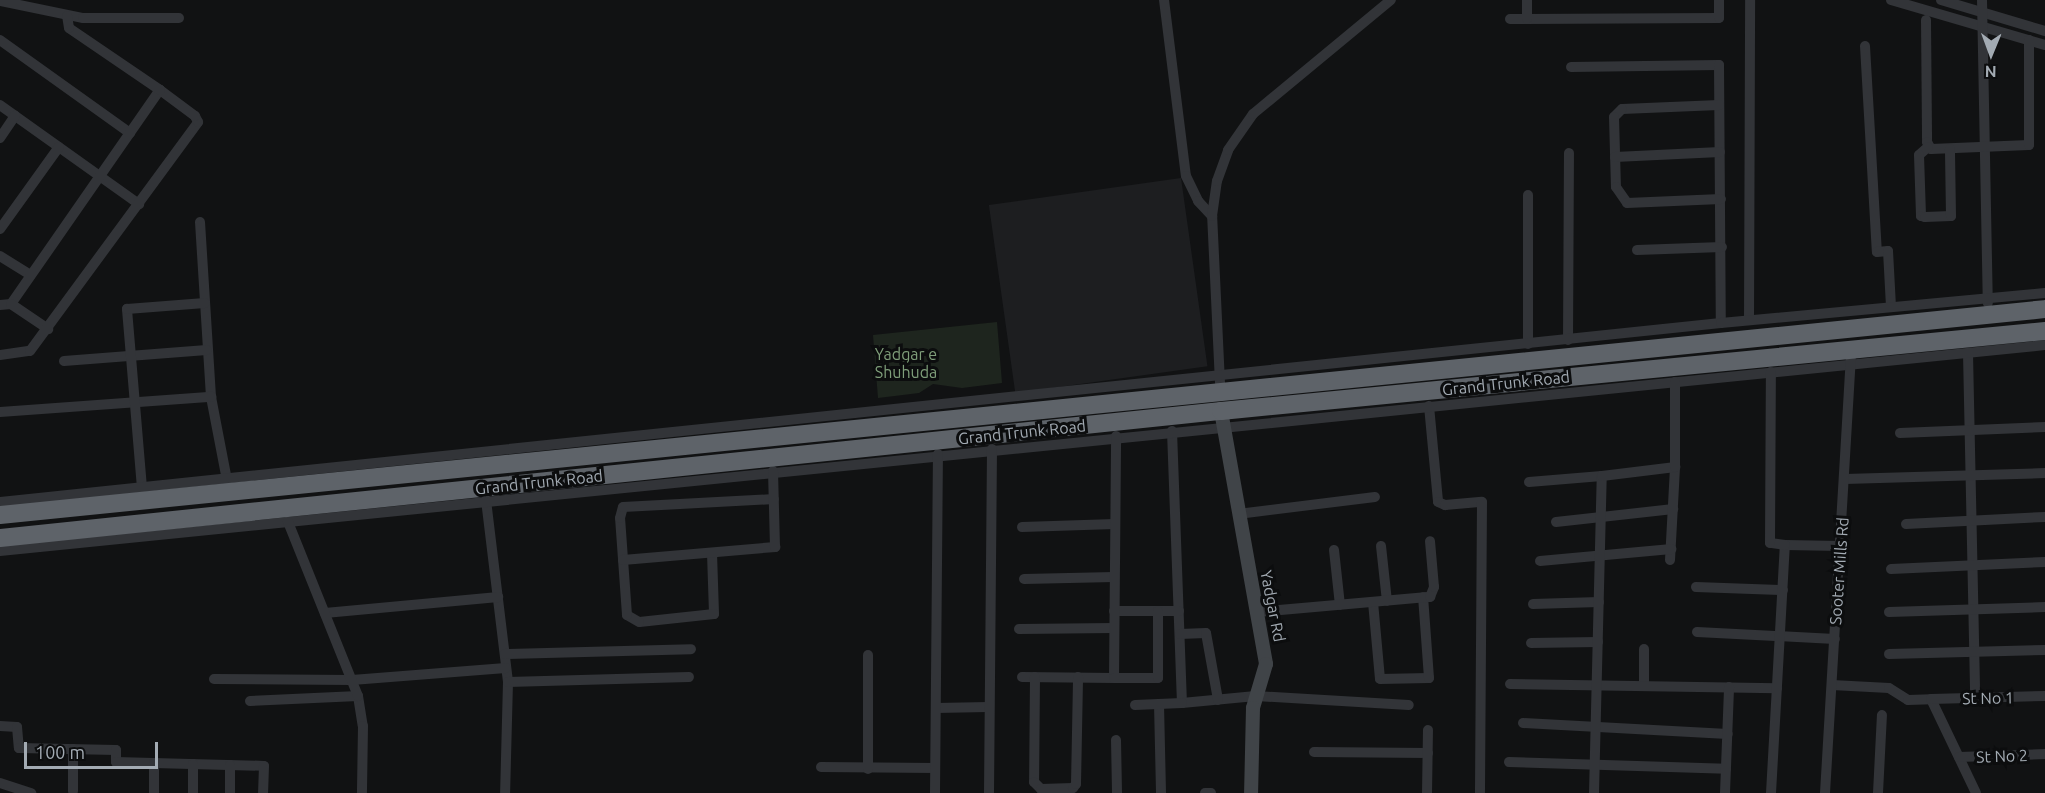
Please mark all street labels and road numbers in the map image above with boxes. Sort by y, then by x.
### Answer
street label: Grand Trunk Road [1441,367,1571,399]
street label: Grand Trunk Road [957,416,1087,448]
street label: Grand Trunk Road [474,466,604,498]
street label: Sooter Mills Rd [1826,516,1852,626]
street label: Yadgar Rd [1257,568,1289,644]
street label: St No 1 [1962,688,2014,708]
street label: St No 2 [1976,746,2028,766]

